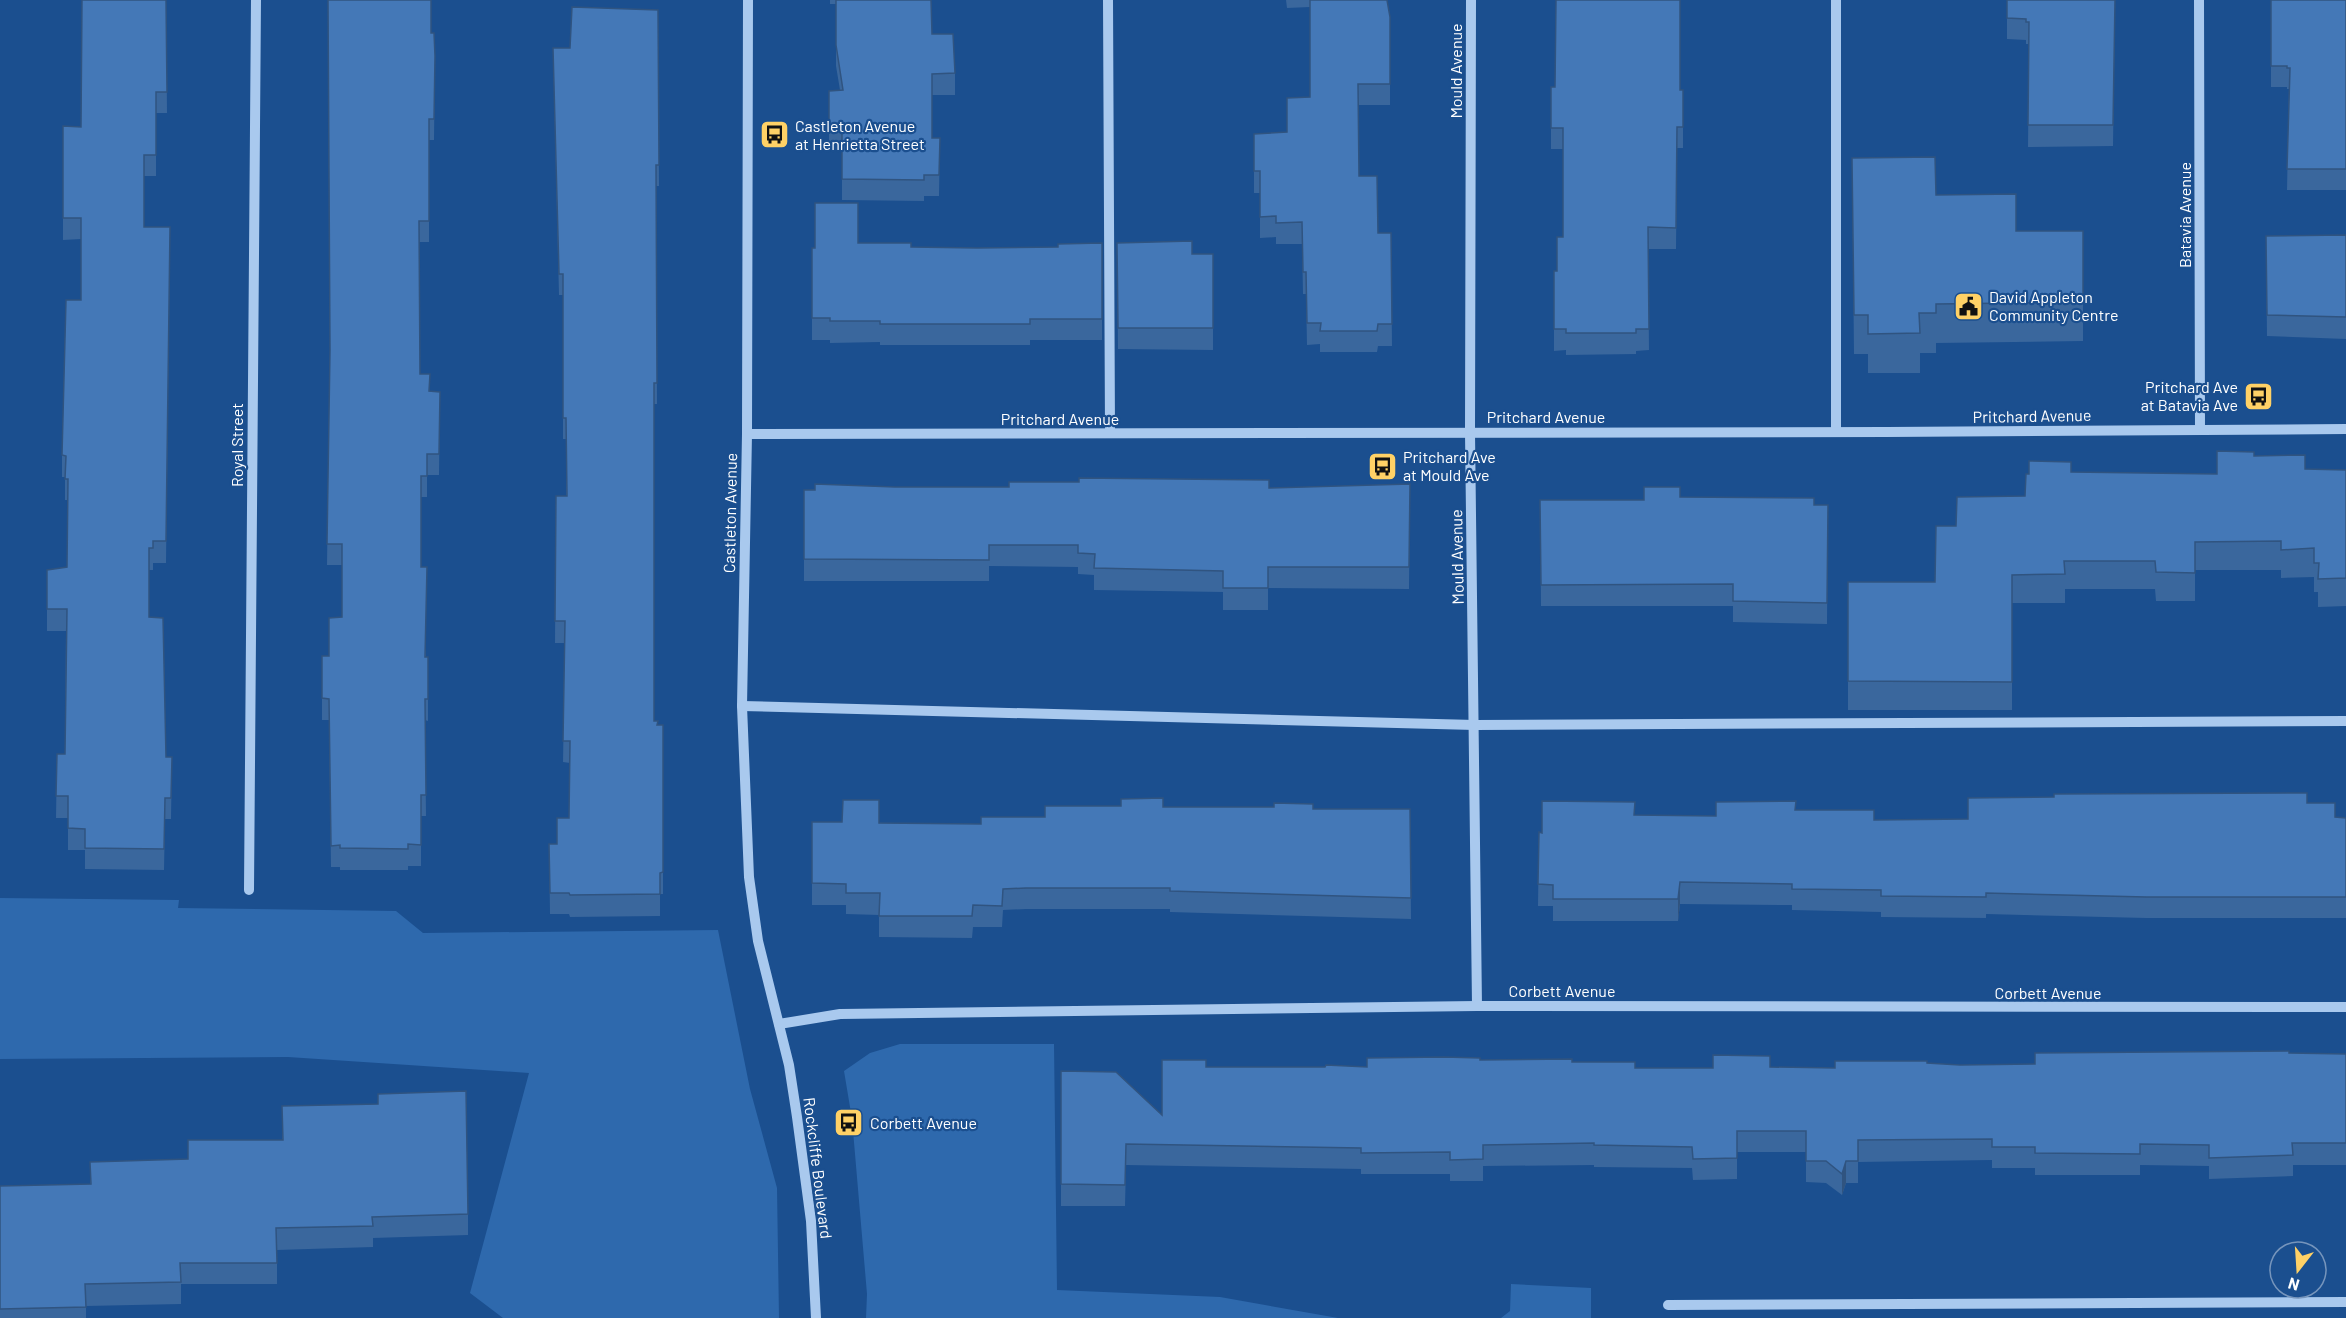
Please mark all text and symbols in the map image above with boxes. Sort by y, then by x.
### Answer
street label: Mould Avenue [1446,23,1465,119]
place label: Castleton Avenue at Henrietta Street [795,116,925,153]
bus stop icon: Castleton Avenue at Henrietta Street [758,119,790,151]
street label: Batavia Avenue [2175,162,2194,268]
place label: David Appleton Community Centre [1989,287,2119,324]
public building icon: David Appleton Community Centre [1952,290,1984,322]
place label: Pritchard Ave at Batavia Ave [2141,377,2238,414]
bus stop icon: Pritchard Ave at Batavia Ave [2243,380,2275,412]
street label: Royal Street [227,403,246,487]
street label: Pritchard Avenue [1973,405,2091,426]
street label: Pritchard Avenue [1487,407,1605,426]
street label: Pritchard Avenue [1001,409,1119,428]
place label: Pritchard Ave at Mould Ave [1403,447,1496,484]
bus stop icon: Pritchard Ave at Mould Ave [1366,450,1398,482]
street label: Castleton Avenue [719,453,740,573]
street label: Mould Avenue [1446,509,1467,605]
street label: Corbett Avenue [1509,981,1615,1000]
street label: Corbett Avenue [1995,983,2101,1002]
street label: Rockcliffe Boulevard [800,1096,837,1240]
bus stop icon: Corbett Avenue [833,1107,865,1139]
place label: Corbett Avenue [870,1113,977,1132]
north arrow [2268,1240,2328,1300]
text: N [2286,1274,2301,1295]

